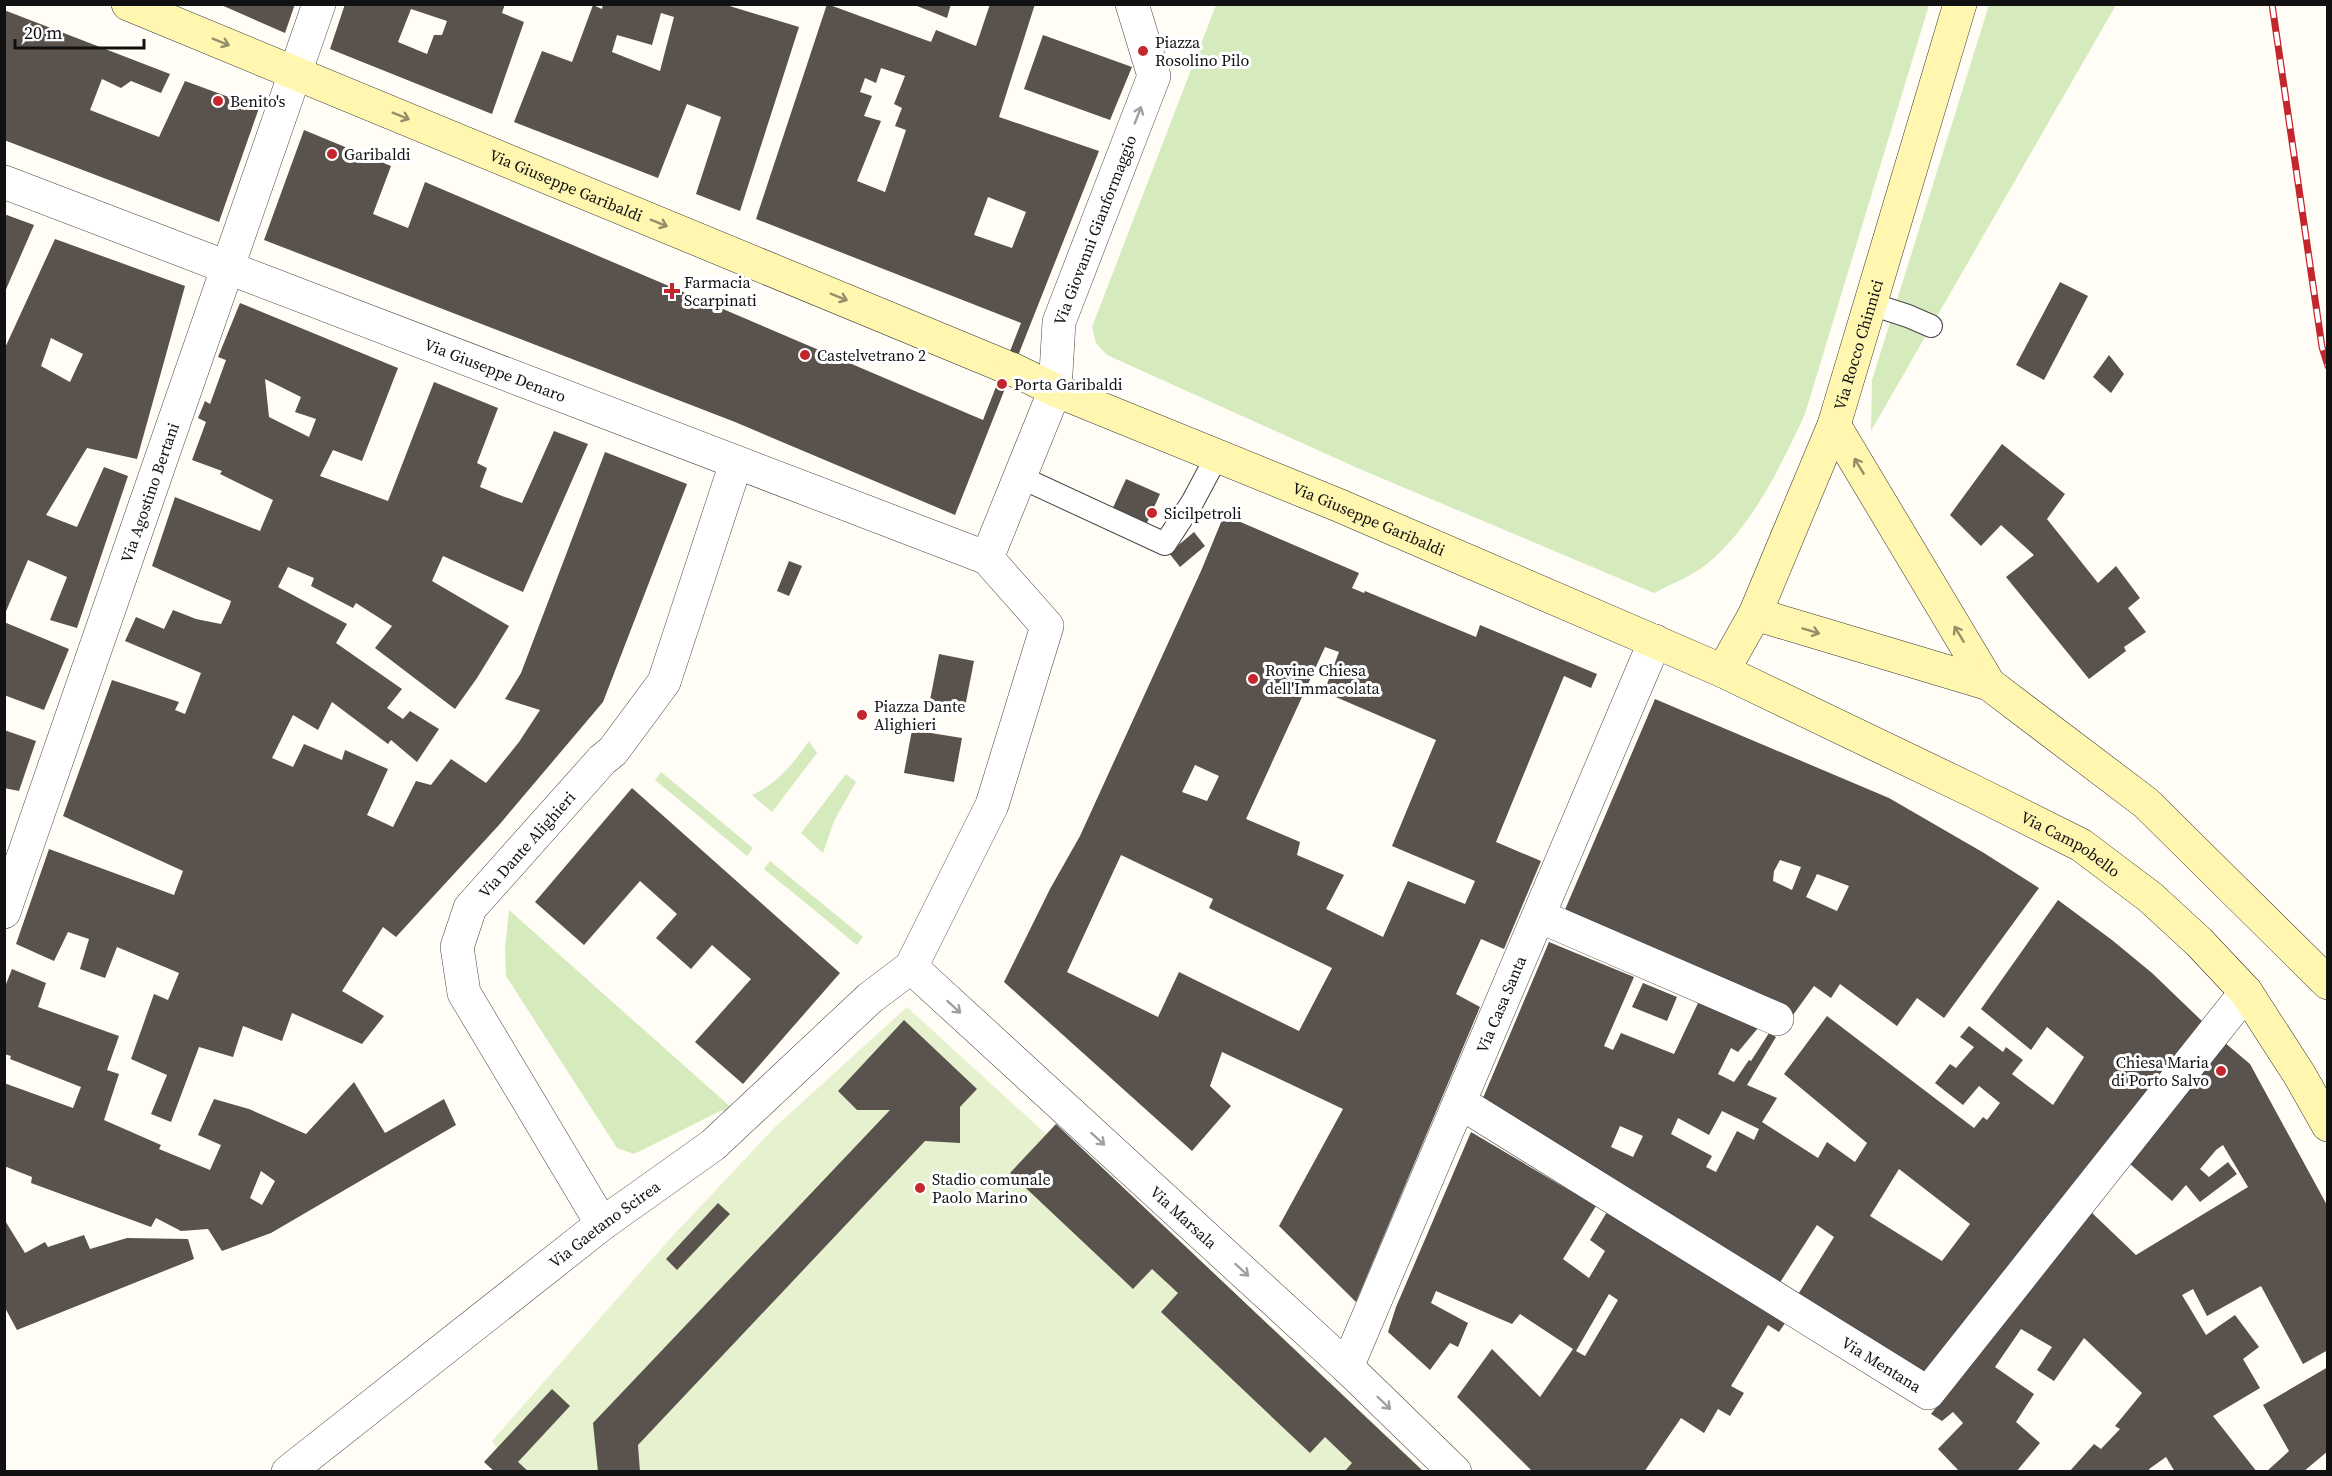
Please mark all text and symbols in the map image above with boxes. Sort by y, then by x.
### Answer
scale bar [15,12,144,50]
text: 20 m [24,20,62,45]
place label: Piazza Rosolino Pilo [1155,31,1249,71]
one-way arrow [211,37,230,48]
marker: Piazza Rosolino Pilo [1136,44,1150,58]
place label: Benito's [230,90,285,112]
marker: Benito's [211,94,225,108]
one-way arrow [1134,106,1145,125]
one-way arrow [392,111,410,122]
street label: Via Giovanni Gianformaggio [1048,131,1141,328]
place label: Garibaldi [344,143,411,165]
street label: Via Giuseppe Garibaldi [486,144,646,227]
marker: Garibaldi [325,147,339,161]
one-way arrow [649,218,668,229]
place label: Farmacia Scarpinati [684,271,757,311]
street label: Via Rocco Chinnici [1828,276,1888,413]
marker: Farmacia Scarpinati [665,284,679,298]
one-way arrow [830,292,848,304]
street label: Via Giuseppe Denaro [421,333,570,407]
place label: Castelvetrano 2 [817,344,926,366]
marker: Castelvetrano 2 [798,348,812,362]
place label: Porta Garibaldi [1014,373,1123,395]
marker: Porta Garibaldi [995,377,1009,391]
street label: Via Agostino Bertani [115,419,184,565]
one-way arrow [1853,458,1865,475]
street label: Via Giuseppe Garibaldi [1289,477,1449,561]
place label: Sicilpetroli [1164,502,1242,524]
marker: Sicilpetroli [1145,506,1159,520]
one-way arrow [1801,626,1820,637]
one-way arrow [1952,626,1964,643]
place label: Rovine Chiesa dell'Immacolata [1265,659,1381,699]
marker: Rovine Chiesa dell'Immacolata [1246,672,1260,686]
place label: Piazza Dante Alighieri [874,695,965,735]
marker: Piazza Dante Alighieri [855,708,869,722]
street label: Via Dante Alighieri [473,786,580,902]
street label: Via Campobello [2017,806,2125,882]
street label: Via Casa Santa [1471,952,1532,1056]
one-way arrow [946,1000,961,1014]
place label: Chiesa Maria di Porto Salvo [2111,1051,2210,1091]
marker: Chiesa Maria di Porto Salvo [2214,1064,2228,1078]
one-way arrow [1090,1131,1105,1146]
place label: Stadio comunale Paolo Marino [932,1168,1051,1208]
street label: Via Gaetano Scirea [544,1175,665,1273]
marker: Stadio comunale Paolo Marino [913,1181,927,1195]
street label: Via Marsala [1145,1181,1223,1254]
one-way arrow [1234,1263,1249,1277]
street label: Via Mentana [1837,1331,1926,1398]
one-way arrow [1377,1395,1392,1410]

